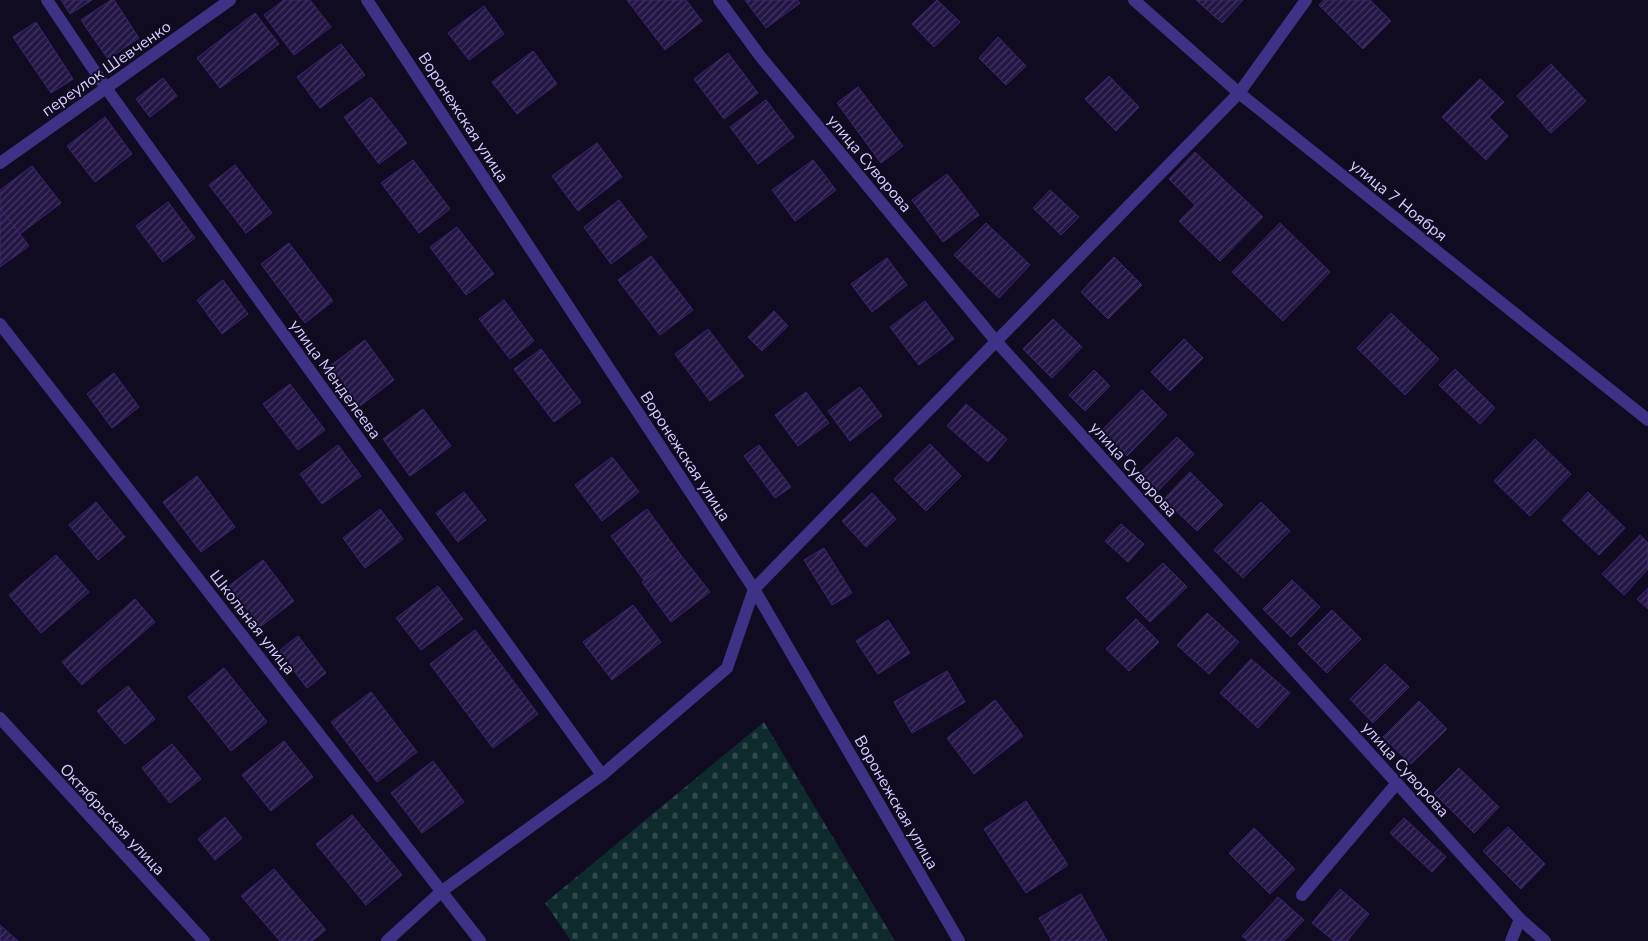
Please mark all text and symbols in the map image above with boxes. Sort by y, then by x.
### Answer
street label: переулок Шевченко [37,16,176,122]
street label: Воронежская улица [413,48,514,187]
street label: улица Суворова [822,110,917,217]
street label: улица 7 Ноября [1345,155,1452,247]
street label: улица Менделеева [284,315,386,444]
street label: Воронежская улица [635,387,736,526]
street label: улица Суворова [1084,417,1182,522]
street label: Школьная улица [204,566,300,680]
street label: улица Суворова [1356,717,1454,822]
street label: Воронежская улица [849,732,943,873]
street label: Октябрьская улица [55,759,170,880]

